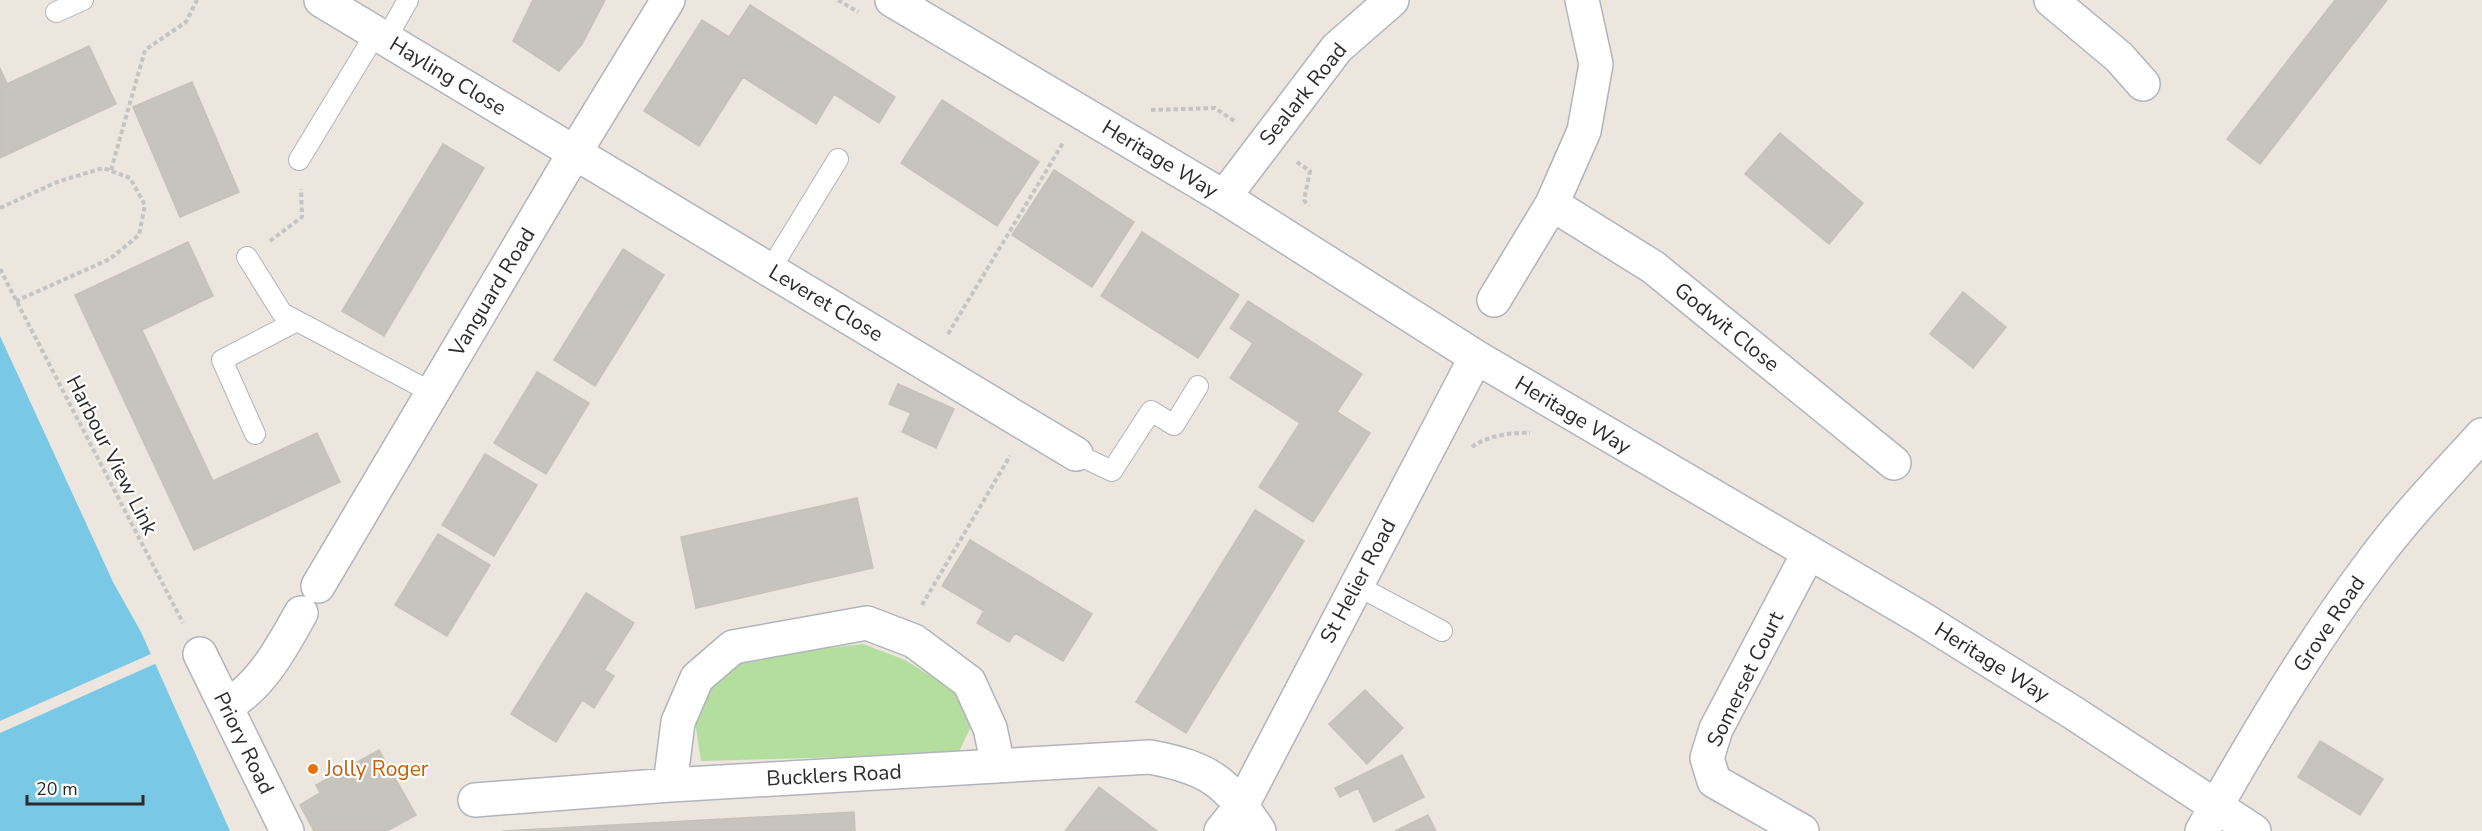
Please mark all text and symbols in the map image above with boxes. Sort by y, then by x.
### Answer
street label: Hayling Close [384,30,512,122]
street label: Sealark Road [1253,37,1353,151]
street label: Heritage Way [1097,113,1223,205]
street label: Vanguard Road [442,222,541,362]
street label: Leveret Close [764,258,888,348]
street label: Godwit Close [1669,276,1785,378]
street label: Heritage Way [1510,369,1636,461]
street label: Harbour View Link [60,371,165,540]
street label: St Helier Road [1314,514,1402,648]
street label: Grove Road [2287,570,2371,678]
street label: Somerset Court [1700,606,1790,751]
street label: Heritage Way [1929,616,2055,709]
street label: Priory Road [207,687,281,799]
place label: Jolly Roger [324,755,429,783]
street label: Bucklers Road [766,757,902,793]
marker: Jolly Roger [306,762,320,776]
scale bar [27,768,142,806]
text: 20 m [36,777,78,801]

